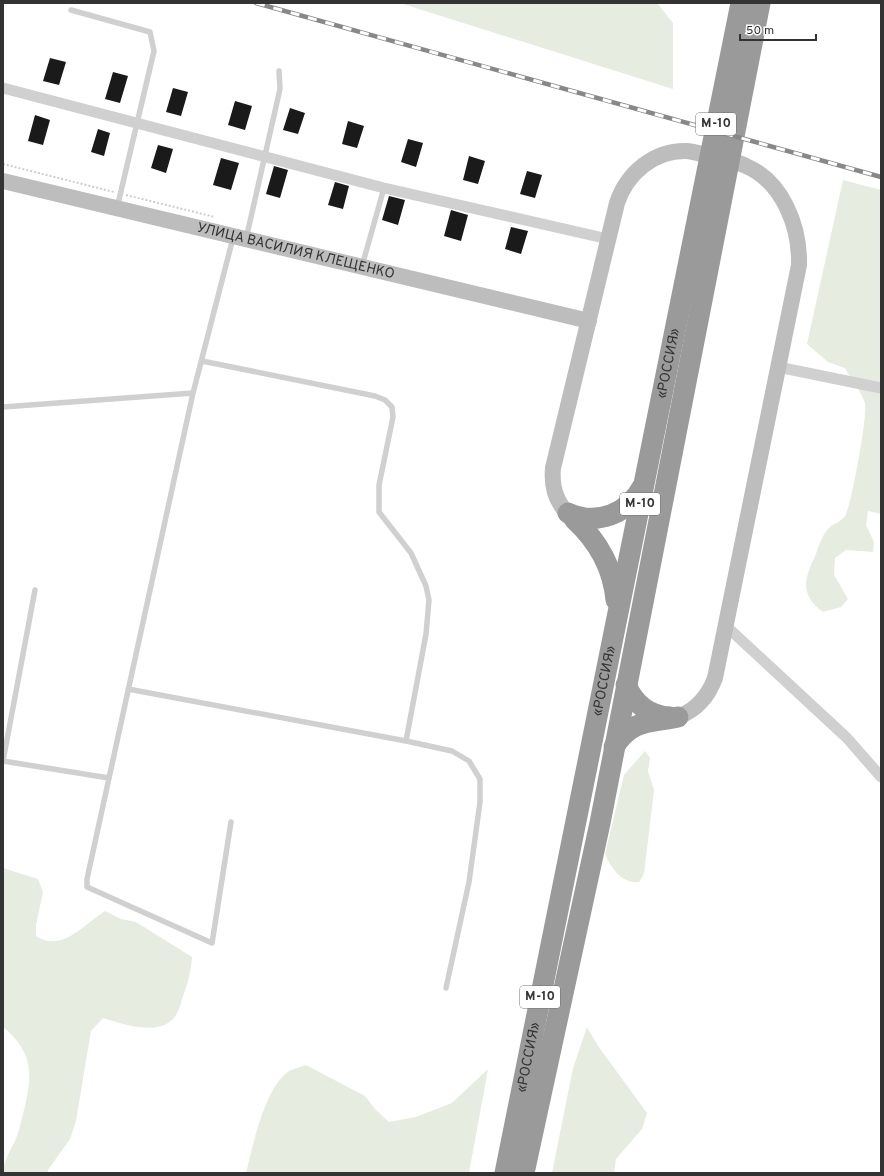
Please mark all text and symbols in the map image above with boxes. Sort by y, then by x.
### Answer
scale bar [740,16,816,42]
text: 50 m [746,23,774,39]
road number: М-10 [696,113,736,135]
street label: УЛИЦА ВАСИЛИЯ КЛЕЩЕНКО [195,219,396,283]
street label: «РОССИЯ» [653,327,684,400]
road number: М-10 [620,493,660,515]
street label: «РОССИЯ» [589,644,620,718]
road number: М-10 [520,986,560,1008]
street label: «РОССИЯ» [513,1021,544,1094]

